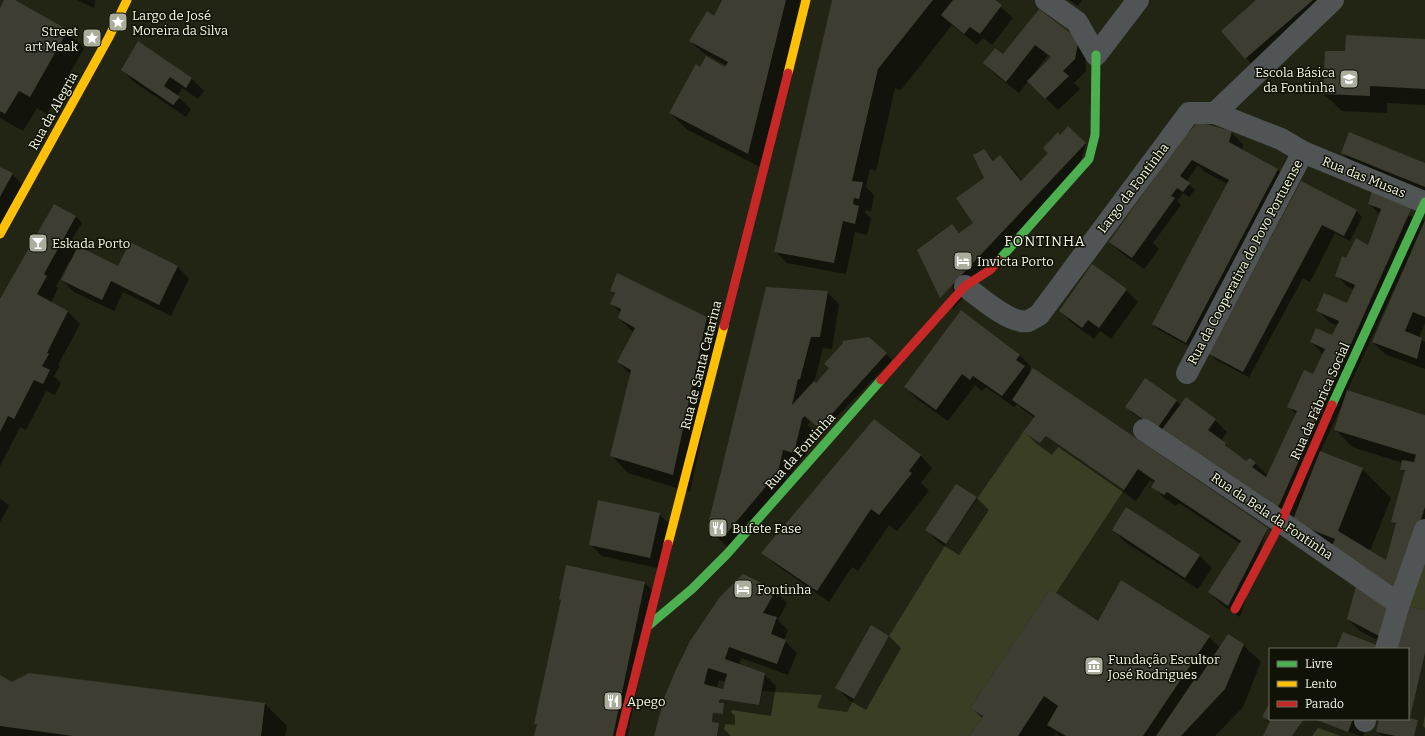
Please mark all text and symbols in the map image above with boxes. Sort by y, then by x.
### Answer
place label: Largo de José Moreira da Silva [132,8,228,38]
place icon: Largo de José Moreira da Silva [107,11,129,33]
place label: Street art Meak [25,24,79,54]
place icon: Street art Meak [81,27,103,49]
place label: Escola Básica da Fontinha [1255,65,1335,95]
school or university icon: Escola Básica da Fontinha [1338,68,1360,90]
street label: Rua da Alegria [25,69,81,153]
street label: Largo da Fontinha [1094,140,1172,236]
street label: Rua das Musas [1320,153,1408,201]
street label: Rua da Cooperativa do Povo Portuense [1184,157,1306,367]
bar icon: Eskada Porto [27,232,49,254]
district label: FONTINHA [1004,233,1086,250]
place label: Eskada Porto [52,236,130,251]
hotel icon: Invicta Porto [952,250,974,272]
place label: Invicta Porto [977,254,1054,269]
street label: Rua de Santa Catarina [678,299,724,431]
street label: Rua da Fábrica Social [1287,340,1353,462]
street label: Rua da Fontinha [762,410,838,492]
street label: Rua da Bela da Fontinha [1208,470,1336,562]
restaurant icon: Bufete Fase [707,517,729,539]
place label: Bufete Fase [732,521,801,536]
hotel icon: Fontinha [732,578,754,600]
place label: Fontinha [757,582,811,597]
legend [1269,648,1409,720]
place label: Fundação Escultor José Rodrigues [1107,652,1220,682]
museum icon: Fundação Escultor José Rodrigues [1083,655,1105,677]
text: Livre [1305,657,1333,671]
text: Lento [1305,677,1337,691]
restaurant icon: Apego [602,690,624,712]
place label: Apego [627,694,665,709]
text: Parado [1305,697,1344,711]

